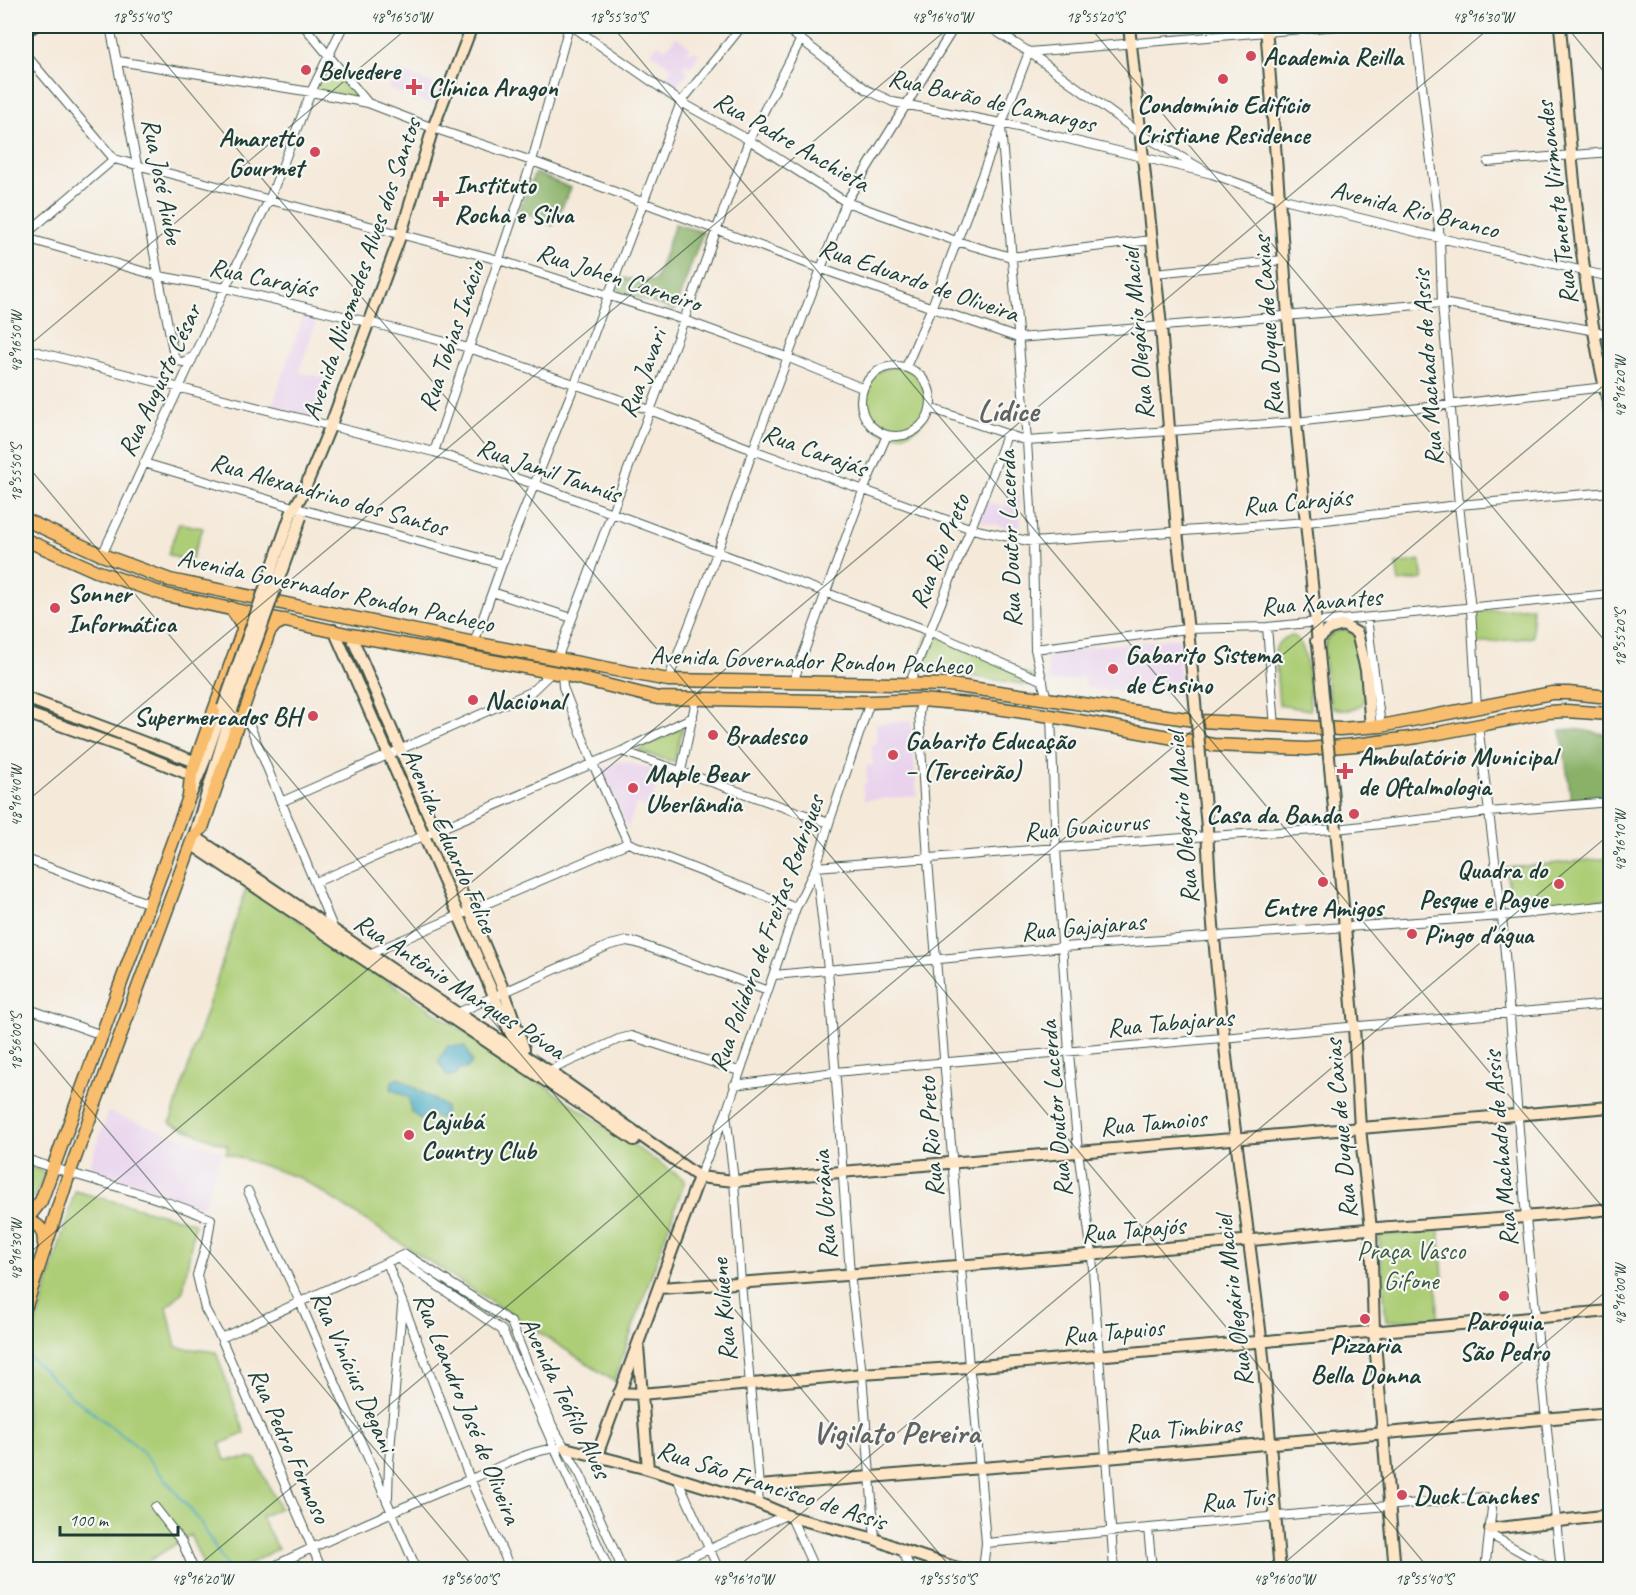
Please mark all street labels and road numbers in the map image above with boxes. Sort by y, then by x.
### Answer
street label: Rua Barão de Camargos [885,61,1101,141]
street label: Rua Padre Anchieta [708,84,877,200]
street label: Rua Tenente Virmondes [1527,97,1585,307]
street label: Avenida Nicomedes Alves dos Santos [294,112,429,425]
street label: Rua José Aiube [134,115,191,248]
street label: Avenida Rio Branco [1327,173,1504,247]
street label: Rua Eduardo de Oliveira [815,231,1025,331]
street label: Rua Duque de Caxias [1245,233,1290,417]
street label: Rua Johen Carneiro [532,235,708,320]
street label: Rua Olegário Maciel [1113,242,1161,421]
street label: Rua Carajás [206,250,322,305]
street label: Rua Tobias Inácio [410,254,494,416]
street label: Rua Machado de Assis [1404,267,1451,467]
street label: Rua Augusto César [110,297,210,462]
street label: Rua Javari [611,321,675,422]
street label: Rua Carajás [758,416,874,485]
street label: Rua Jamil Tannús [473,430,627,511]
street label: Rua Alexandrino dos Santos [207,445,453,545]
street label: Rua Doutor Lacerda [990,449,1029,628]
street label: Rua Carajás [1241,480,1355,523]
street label: Rua Rio Preto [902,487,978,613]
street label: Avenida Governador Rondon Pacheco [175,541,499,641]
street label: Rua Xavantes [1259,580,1385,623]
street label: Avenida Governador Rondon Pacheco [649,638,974,683]
street label: Rua Olegário Maciel [1158,726,1206,905]
street label: Avenida Eduardo Felice [394,742,506,939]
street label: Rua Polidoro de Freitas Rodrigues [701,788,833,1076]
street label: Rua Guaicurus [1022,804,1152,848]
street label: Rua Gajajaras [1020,904,1149,948]
street label: Rua Antônio Marques Póvoa [348,906,573,1068]
street label: Rua Tabajaras [1106,1000,1237,1044]
street label: Rua Doutor Lacerda [1031,1018,1080,1198]
street label: Rua Duque de Caxias [1316,1036,1365,1220]
street label: Rua Machado de Assis [1475,1048,1525,1248]
street label: Rua Rio Preto [910,1074,951,1198]
street label: Rua Tamoios [1098,1101,1210,1144]
street label: Rua Ucrânia [804,1148,845,1260]
street label: Rua Tapajós [1080,1208,1188,1250]
street label: Rua Olegário Maciel [1206,1209,1260,1389]
street label: Rua Kuluene [702,1256,744,1363]
street label: Rua Vinícius Degani [303,1285,405,1460]
street label: Rua Leandro José de Oliveira [406,1288,530,1530]
street label: Rua Tapuios [1061,1310,1167,1352]
street label: Avenida Teófilo Alves [512,1311,620,1485]
street label: Rua Pedro Formoso [241,1362,339,1530]
street label: Rua Timbiras [1124,1407,1244,1450]
street label: Rua São Francisco de Assis [653,1433,893,1539]
street label: Rua Tuis [1199,1480,1277,1519]

